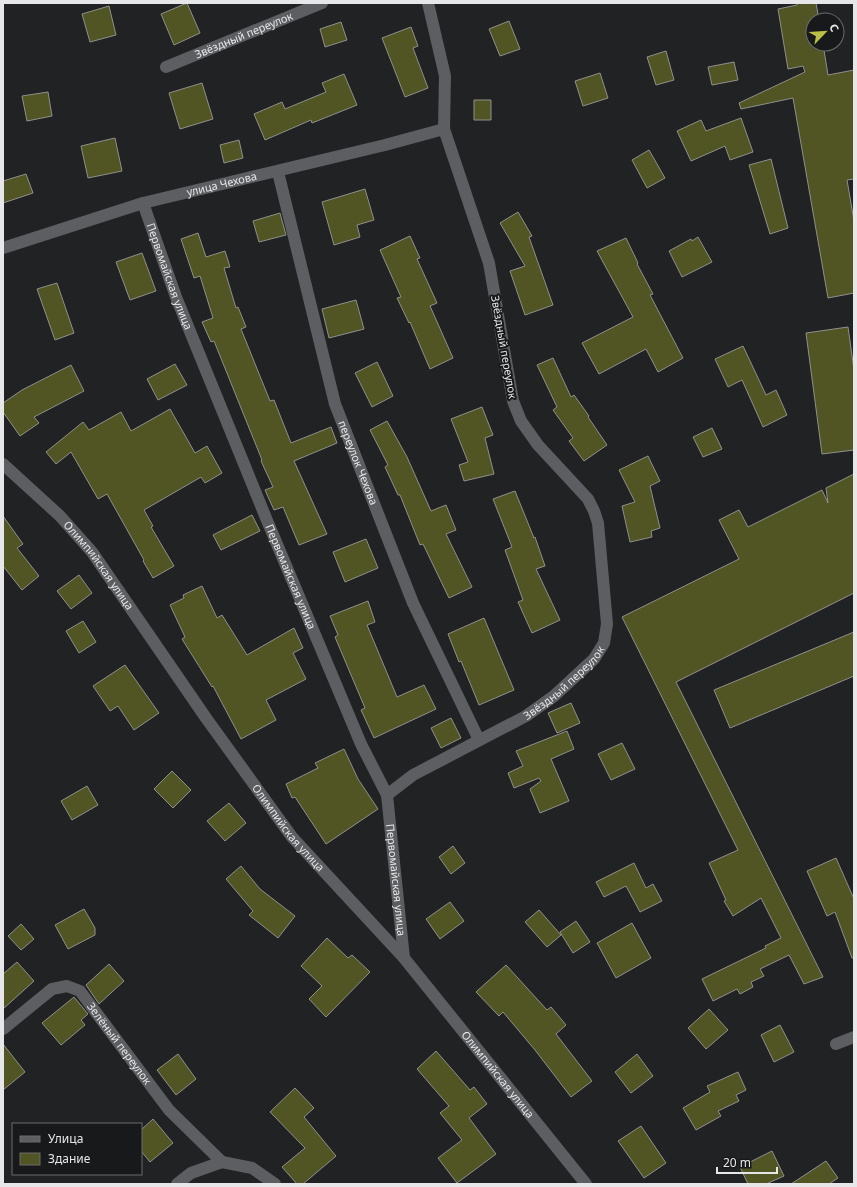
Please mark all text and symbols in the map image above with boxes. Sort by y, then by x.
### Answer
street label: Звёздный переулок [192,8,295,61]
north arrow [805,12,845,52]
text: С [826,21,843,34]
street label: улица Чехова [185,168,258,199]
street label: Первомайская улица [144,221,197,332]
street label: Звёздный переулок [488,294,521,400]
street label: переулок Чехова [335,418,382,507]
street label: Олимпийская улица [61,517,137,613]
street label: Первомайская улица [262,522,320,631]
street label: Звёздный переулок [520,643,608,723]
street label: Олимпийская улица [249,781,328,874]
street label: Первомайская улица [383,823,410,937]
street label: Зелёный переулок [84,999,155,1087]
street label: Олимпийская улица [458,1027,538,1121]
legend [12,1123,142,1175]
text: Улица [48,1130,83,1147]
scale bar [717,1149,777,1175]
text: Здание [48,1150,91,1167]
text: 20 m [723,1154,751,1171]

